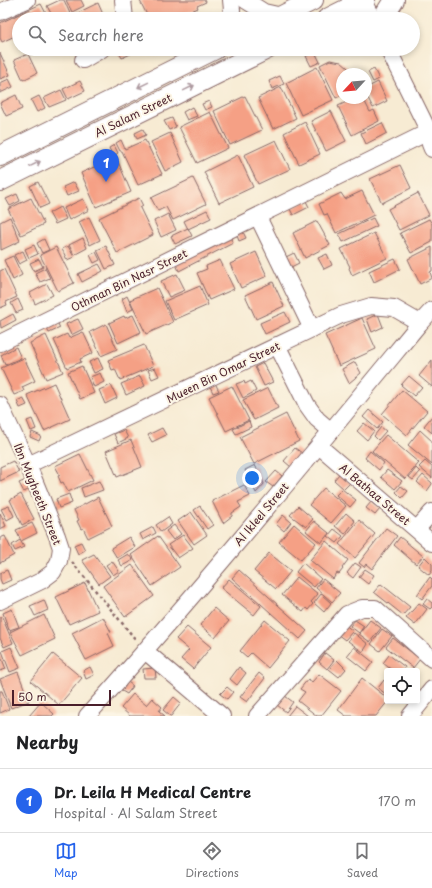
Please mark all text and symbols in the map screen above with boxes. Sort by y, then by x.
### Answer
search box [12,12,420,56]
icon: search [26,23,48,45]
text: Search here [58,23,144,46]
north arrow [336,68,372,104]
one-way arrow [137,82,149,89]
one-way arrow [183,83,195,91]
street label: Al Salam Street [91,89,175,141]
pin: 1 [93,149,119,182]
one-way arrow [29,160,41,167]
street label: Othman Bin Nasr Street [68,244,191,316]
street label: Mueen Bin Omar Street [163,337,283,407]
street label: Ibn Mugheeth Street [10,441,66,548]
street label: Al Bathaa Street [336,459,415,529]
your location [242,468,262,488]
street label: Al Ikleel Street [230,478,293,549]
map controls [384,668,420,704]
button: locate [384,668,420,704]
scale bar [12,688,111,707]
text: 50 m [18,688,47,705]
text: Nearby [16,729,78,755]
text: Dr. Leila H Medical Centre [54,780,251,803]
text: 1 [26,791,32,810]
text: 170 m [378,791,416,810]
text: Hospital · Al Salam Street [54,803,217,822]
tab: Map [54,840,77,881]
tab: Directions [185,840,239,881]
tab: Saved [347,840,378,881]

